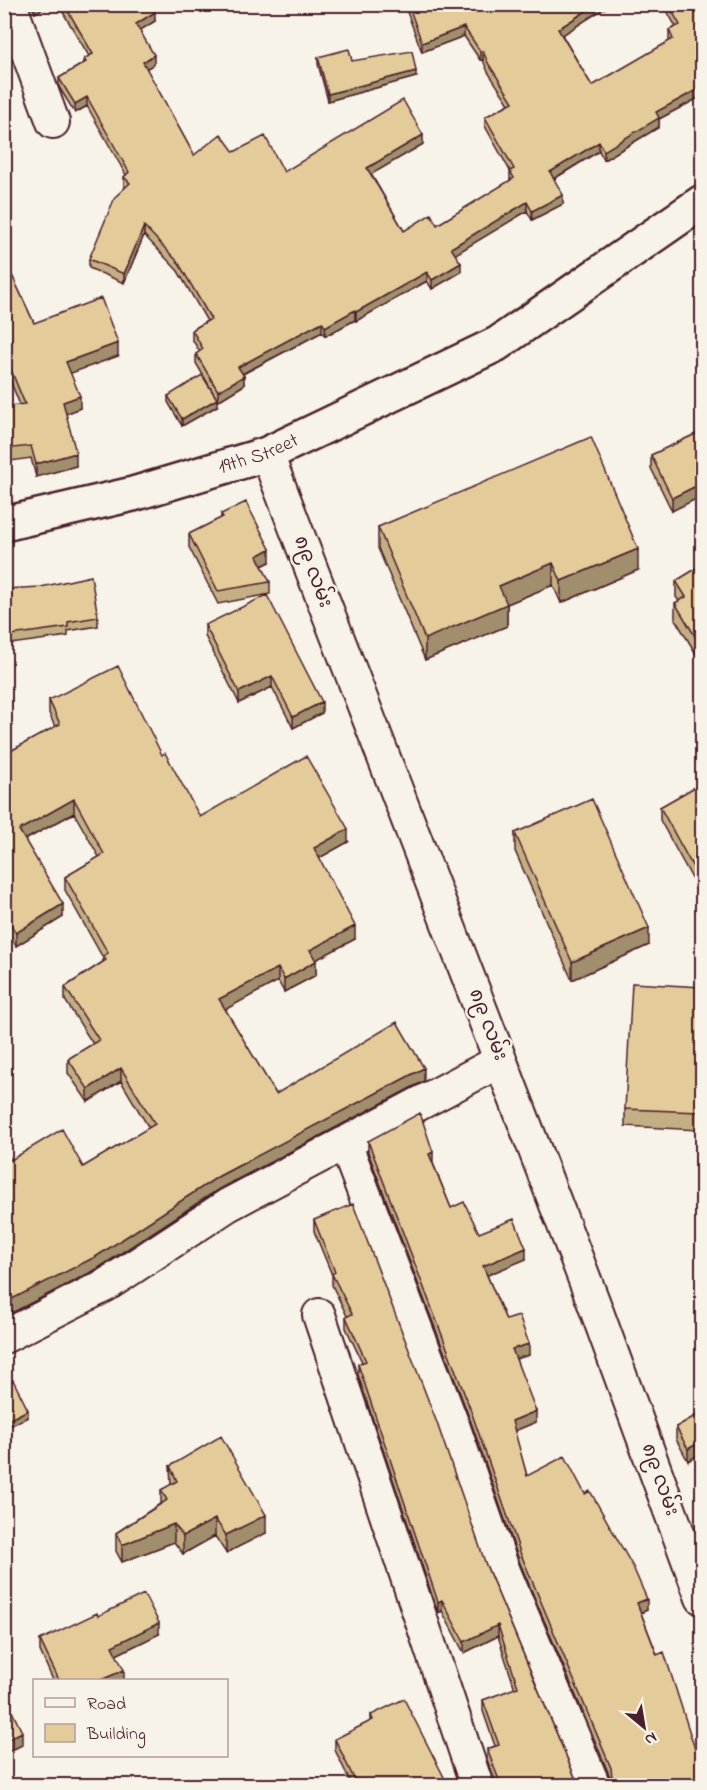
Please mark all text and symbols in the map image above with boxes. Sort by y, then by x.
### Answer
street label: 19th Street [215,426,304,482]
street label: ၈၉ လမ်း [285,531,341,612]
street label: ၈၉ လမ်း [460,984,516,1065]
street label: ၈၉ လမ်း [632,1439,687,1520]
legend [33,1679,228,1757]
text: Road [87,1692,126,1718]
north arrow [614,1697,674,1757]
text: Building [86,1722,146,1749]
text: N [640,1725,661,1751]

